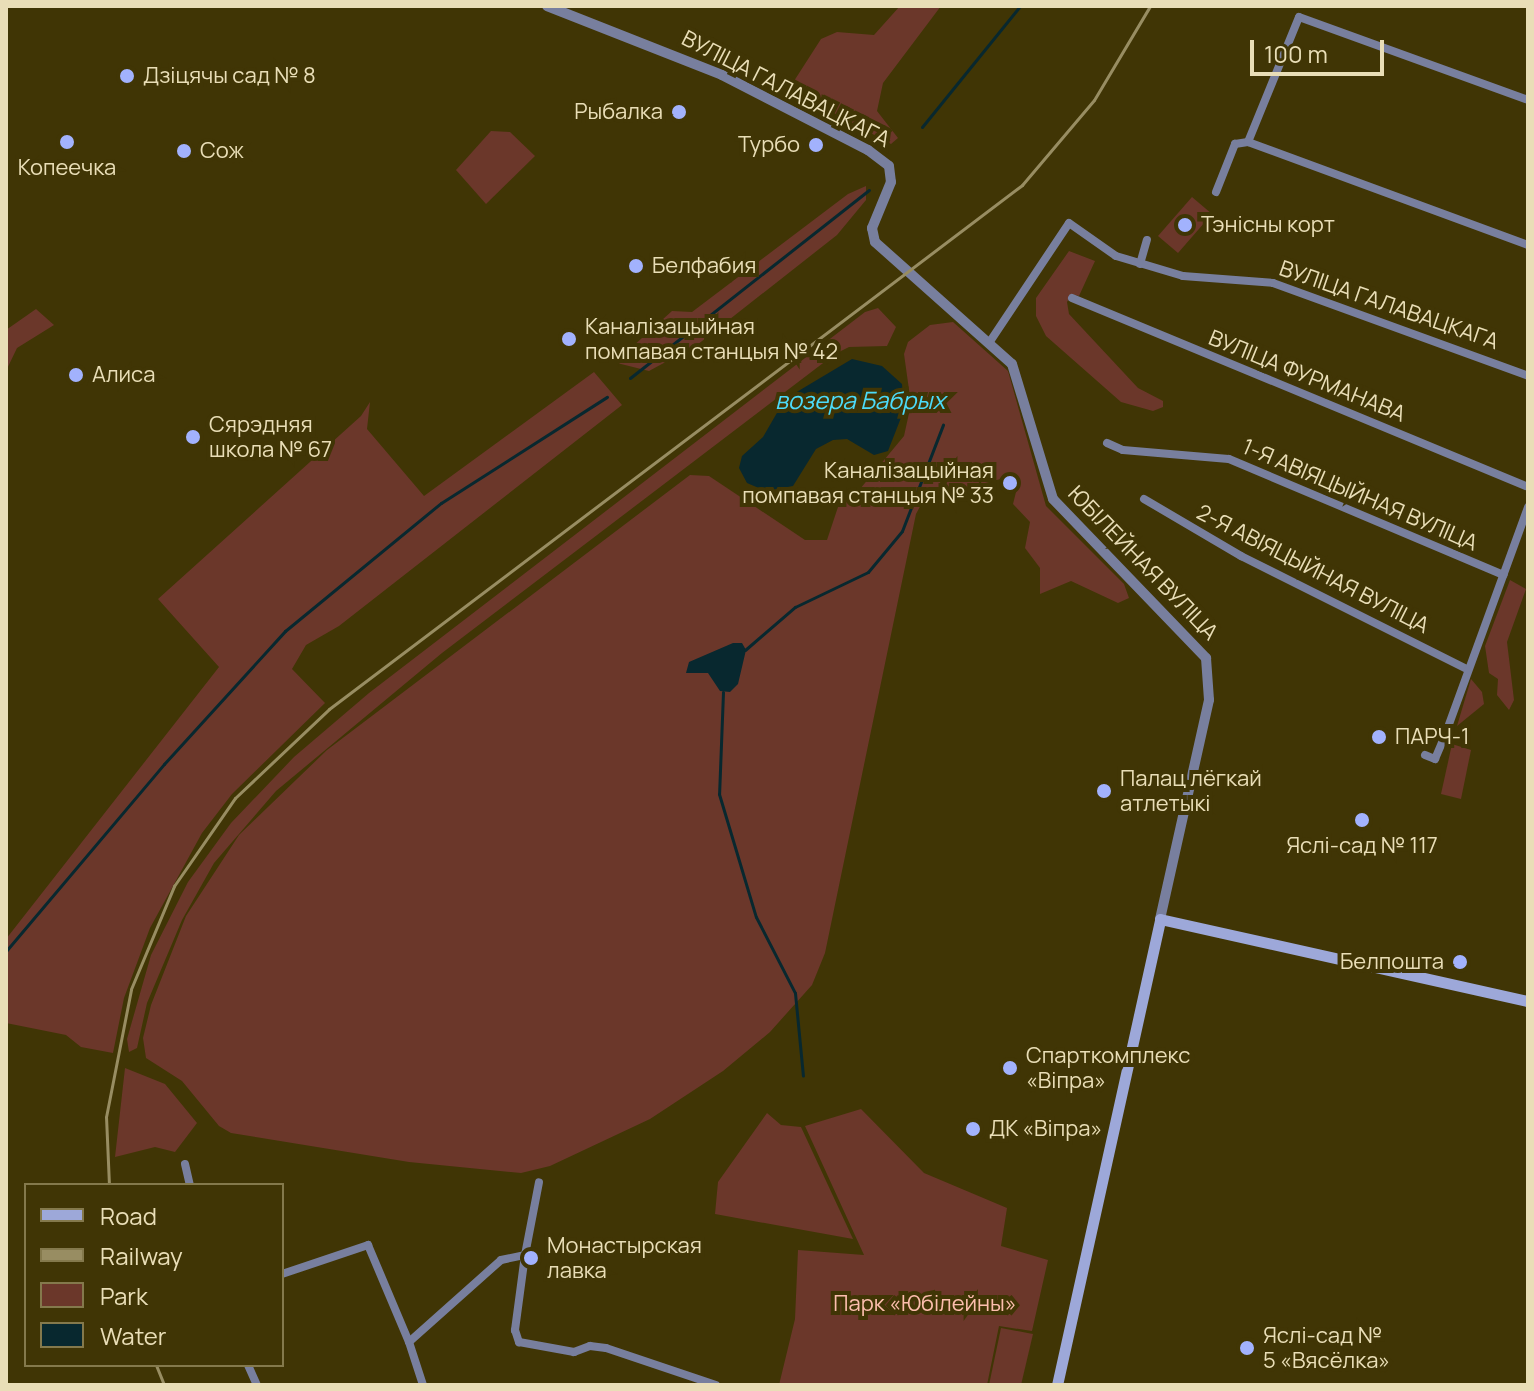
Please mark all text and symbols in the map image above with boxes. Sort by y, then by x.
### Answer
scale bar [1254,24,1388,74]
street label: ВУЛІЦА ГАЛАВАЦКАГА [677,25,895,153]
text: 100 m [1264,37,1328,70]
place label: Дзіцячы сад № 8 [143,63,316,89]
marker: Дзіцячы сад № 8 [118,67,136,85]
place label: Рыбалка [574,99,663,125]
marker: Рыбалка [670,103,688,121]
place label: Турбо [738,132,800,158]
marker: Копеечка [58,133,76,151]
marker: Турбо [807,136,825,154]
place label: Сож [200,138,244,164]
marker: Сож [175,142,193,160]
place label: Копеечка [18,155,116,181]
place label: Тэнісны корт [1201,212,1335,238]
marker: Тэнісны корт [1176,216,1194,234]
place label: Белфабия [652,253,756,279]
street label: ВУЛІЦА ГАЛАВАЦКАГА [1276,255,1502,355]
marker: Белфабия [627,257,645,275]
place label: Каналізацыйная помпавая станцыя № 42 [585,313,838,364]
street label: ВУЛІЦА ФУРМАНАВА [1205,324,1409,428]
marker: Каналізацыйная помпавая станцыя № 42 [560,330,578,348]
place label: Алиса [92,362,155,388]
marker: Алиса [67,366,85,384]
water label: возера Бабрых [775,386,945,414]
place label: Сярэдняя школа № 67 [209,411,332,462]
marker: Сярэдняя школа № 67 [184,428,202,446]
street label: 1-Я АВІЯЦЫЙНАЯ ВУЛІЦА [1238,433,1482,557]
place label: Каналізацыйная помпавая станцыя № 33 [742,457,994,508]
marker: Каналізацыйная помпавая станцыя № 33 [1001,474,1019,492]
street label: ЮБІЛЕЙНАЯ ВУЛІЦА [1063,480,1223,646]
street label: 2-Я АВІЯЦЫЙНАЯ ВУЛІЦА [1192,499,1434,639]
place label: ПАРЧ-1 [1395,724,1469,750]
marker: ПАРЧ-1 [1370,728,1388,746]
place label: Палац лёгкай атлетыкі [1120,765,1262,816]
marker: Палац лёгкай атлетыкі [1095,782,1113,800]
marker: Яслі-сад № 117 [1353,811,1371,829]
place label: Яслі-сад № 117 [1286,833,1438,859]
place label: Белпошта [1340,949,1444,975]
marker: Белпошта [1451,953,1469,971]
place label: Спарткомплекс «Віпра» [1026,1042,1190,1094]
marker: Спарткомплекс «Віпра» [1001,1059,1019,1077]
place label: ДК «Віпра» [989,1116,1103,1142]
marker: ДК «Віпра» [964,1120,982,1138]
legend [24,1183,284,1367]
text: Road [100,1199,157,1232]
place label: Монастырская лавка [547,1232,702,1284]
text: Railway [100,1239,183,1272]
marker: Монастырская лавка [522,1249,540,1267]
text: Park [100,1279,148,1312]
park label: Парк «Юбілейны» [833,1291,1017,1317]
text: Water [100,1319,167,1352]
place label: Яслі-сад № 5 «Вясёлка» [1263,1322,1390,1374]
marker: Яслі-сад № 5 «Вясёлка» [1238,1339,1256,1357]

